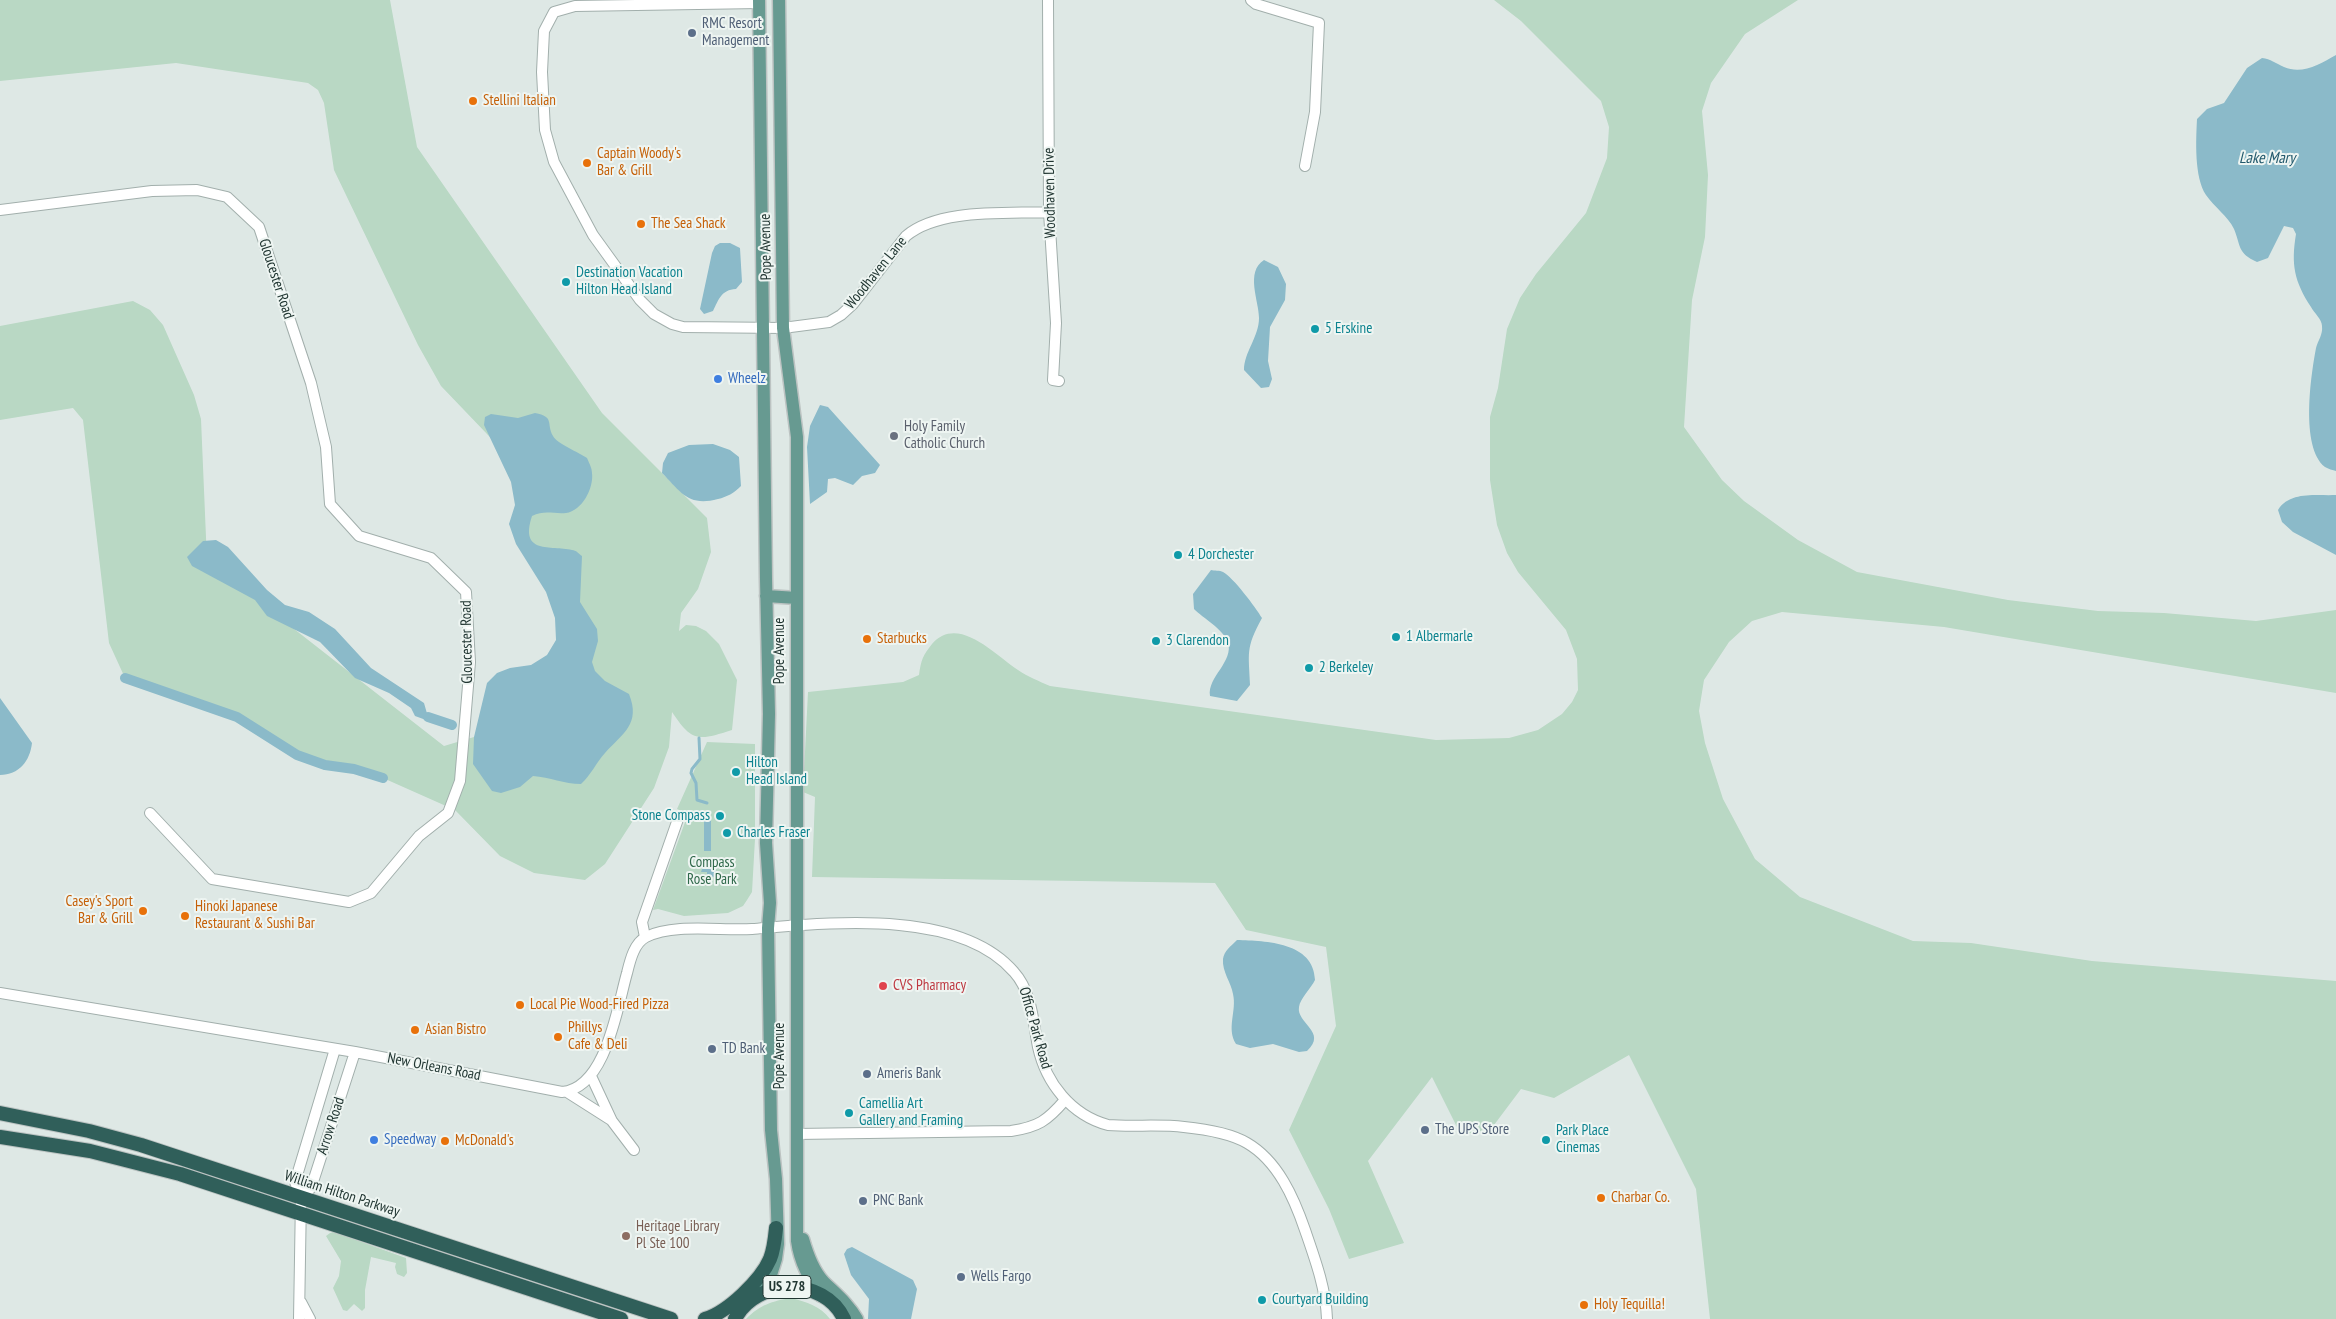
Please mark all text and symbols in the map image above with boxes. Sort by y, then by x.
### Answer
place label: RMC Resort Management [702,15,769,50]
marker: RMC Resort Management [686,27,698,39]
place label: Stellini Italian [483,92,556,110]
marker: Stellini Italian [467,95,479,107]
place label: Captain Woody's Bar & Grill [597,145,681,180]
street label: Woodhaven Drive [1040,148,1060,238]
water label: Lake Mary [2239,148,2295,168]
marker: Captain Woody's Bar & Grill [581,157,593,169]
street label: Pope Avenue [756,214,776,280]
place label: The Sea Shack [651,215,726,233]
marker: The Sea Shack [635,218,647,230]
street label: Woodhaven Lane [841,233,911,313]
street label: Gloucester Road [255,237,297,321]
place label: Destination Vacation Hilton Head Island [576,264,683,299]
marker: Destination Vacation Hilton Head Island [560,276,572,288]
place label: 5 Erskine [1325,320,1372,338]
marker: 5 Erskine [1309,323,1321,335]
place label: Wheelz [728,370,766,388]
marker: Wheelz [712,373,724,385]
place label: Holy Family Catholic Church [904,418,985,453]
marker: Holy Family Catholic Church [888,430,900,442]
place label: 4 Dorchester [1188,546,1254,564]
marker: 4 Dorchester [1172,549,1184,561]
street label: Gloucester Road [457,600,477,684]
street label: Pope Avenue [771,618,789,684]
place label: 1 Albermarle [1406,628,1473,646]
place label: Starbucks [877,630,927,648]
marker: 1 Albermarle [1390,631,1402,643]
place label: 3 Clarendon [1166,632,1229,650]
marker: Starbucks [861,633,873,645]
marker: 3 Clarendon [1150,635,1162,647]
place label: 2 Berkeley [1319,659,1373,677]
marker: 2 Berkeley [1303,662,1315,674]
place label: Hilton Head Island [746,754,807,789]
marker: Hilton Head Island [730,766,742,778]
place label: Stone Compass [632,807,710,825]
marker: Stone Compass [714,810,726,822]
place label: Charles Fraser [737,824,810,842]
marker: Charles Fraser [721,827,733,839]
park label: Compass Rose Park [687,854,737,889]
place label: Casey's Sport Bar & Grill [65,893,133,928]
place label: Hinoki Japanese Restaurant & Sushi Bar [195,898,315,933]
marker: Casey's Sport Bar & Grill [137,905,149,917]
marker: Hinoki Japanese Restaurant & Sushi Bar [179,910,191,922]
place label: CVS Pharmacy [893,977,966,995]
marker: CVS Pharmacy [877,980,889,992]
street label: Office Park Road [1015,985,1055,1071]
place label: Local Pie Wood-Fired Pizza [530,996,669,1014]
marker: Local Pie Wood-Fired Pizza [514,999,526,1011]
place label: Phillys Cafe & Deli [568,1019,628,1054]
place label: Asian Bistro [425,1021,486,1039]
street label: Pope Avenue [771,1023,789,1089]
marker: Asian Bistro [409,1024,421,1036]
marker: Phillys Cafe & Deli [552,1031,564,1043]
place label: TD Bank [722,1040,765,1058]
marker: TD Bank [706,1043,718,1055]
street label: New Orleans Road [386,1049,482,1085]
place label: Ameris Bank [877,1065,941,1083]
marker: Ameris Bank [861,1068,873,1080]
street label: Arrow Road [313,1095,349,1157]
place label: Camellia Art Gallery and Framing [859,1095,963,1130]
marker: Camellia Art Gallery and Framing [843,1107,855,1119]
place label: The UPS Store [1435,1121,1509,1139]
place label: Park Place Cinemas [1556,1122,1609,1157]
marker: The UPS Store [1419,1124,1431,1136]
place label: Speedway [384,1131,436,1149]
place label: McDonald's [455,1132,514,1150]
marker: Speedway [368,1134,380,1146]
marker: Park Place Cinemas [1540,1134,1552,1146]
marker: McDonald's [439,1135,451,1147]
street label: William Hilton Parkway [282,1167,402,1221]
place label: Charbar Co. [1611,1189,1670,1207]
place label: PNC Bank [873,1192,923,1210]
marker: Charbar Co. [1595,1192,1607,1204]
marker: PNC Bank [857,1195,869,1207]
place label: Heritage Library Pl Ste 100 [636,1218,719,1253]
marker: Heritage Library Pl Ste 100 [620,1230,632,1242]
place label: Wells Fargo [971,1268,1031,1286]
marker: Wells Fargo [955,1271,967,1283]
road number: US 278 [763,1275,811,1298]
place label: Courtyard Building [1272,1291,1369,1309]
marker: Courtyard Building [1256,1294,1268,1306]
place label: Holy Tequilla! [1594,1296,1665,1314]
marker: Holy Tequilla! [1578,1299,1590,1311]

